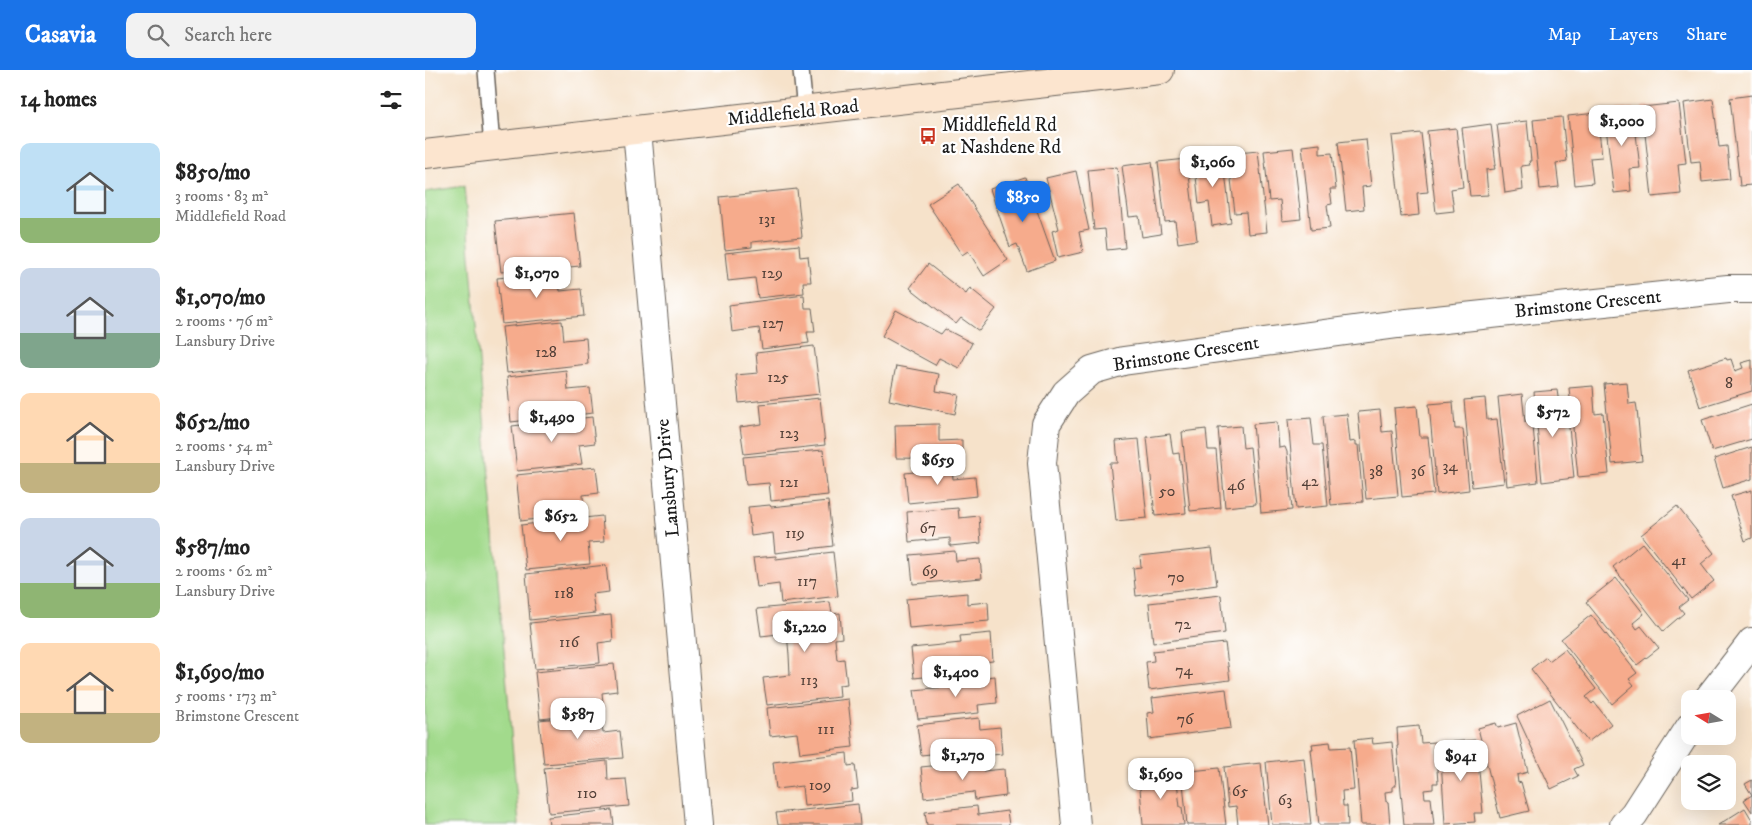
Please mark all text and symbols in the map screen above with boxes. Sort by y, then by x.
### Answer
search box [126,13,476,58]
text: Casavia [25,20,96,50]
icon: search [144,21,172,49]
text: Search here [184,24,272,47]
text: Map [1548,24,1581,46]
text: Layers [1609,24,1658,46]
text: Share [1686,24,1727,46]
icon: filters [377,86,405,114]
text: 14 homes [20,87,97,113]
street label: Middlefield Road [726,95,860,131]
pin: $1,000 [1581,104,1663,147]
text: $1,000 [1600,111,1644,131]
place label: Middlefield Rd at Nashdene Rd [942,114,1061,159]
bus stop icon: Middlefield Rd at Nashdene Rd [918,126,938,146]
pin: $1,060 [1172,146,1254,188]
text: $1,060 [1191,152,1235,172]
text: $850/mo [175,160,250,186]
icon: home [60,163,120,223]
pin: $850 [993,180,1053,223]
text: 3 rooms · 83 m² [175,186,268,206]
text: $850 [1006,187,1040,207]
text: Middlefield Road [175,206,286,226]
house number: 131 [758,209,776,229]
pin: $1,070 [496,256,578,299]
text: $1,070 [515,263,559,283]
house number: 129 [761,263,783,283]
text: $1,070/mo [175,285,265,311]
street label: Brimstone Crescent [1513,285,1663,323]
icon: home [60,288,120,348]
text: 2 rooms · 76 m² [175,311,273,331]
house number: 127 [762,313,784,333]
text: Lansbury Drive [175,331,275,351]
street label: Brimstone Crescent [1111,331,1261,377]
house number: 128 [535,342,557,362]
house number: 125 [767,367,789,387]
house number: 8 [1725,373,1733,393]
pin: $572 [1523,396,1583,438]
pin: $1,490 [511,400,593,443]
text: $572 [1537,402,1569,422]
text: $1,490 [529,407,575,427]
text: $652/mo [175,410,250,436]
icon: home [60,413,120,473]
street label: Lansbury Drive [651,418,685,538]
house number: 123 [779,423,799,443]
text: 2 rooms · 54 m² [175,436,272,456]
pin: $659 [908,444,968,486]
text: $659 [922,450,955,470]
text: Lansbury Drive [175,456,275,476]
house number: 34 [1442,456,1458,476]
house number: 38 [1369,461,1383,481]
house number: 36 [1411,461,1426,481]
house number: 42 [1301,471,1319,491]
house number: 121 [779,472,799,492]
house number: 46 [1227,475,1245,495]
house number: 50 [1159,481,1175,501]
pin: $652 [531,500,591,542]
text: $652 [545,506,577,526]
house number: 67 [920,518,936,538]
house number: 119 [785,523,805,543]
text: $587/mo [175,535,250,561]
icon: home [60,538,120,598]
house number: 41 [1671,550,1687,570]
text: 2 rooms · 62 m² [175,561,272,581]
house number: 69 [922,561,938,581]
house number: 70 [1167,567,1185,587]
house number: 117 [797,571,817,591]
text: Lansbury Drive [175,581,275,601]
house number: 118 [554,583,574,603]
pin: $1,220 [764,610,846,653]
house number: 72 [1175,614,1191,634]
text: $1,220 [783,617,827,637]
house number: 116 [559,632,580,652]
pin: $1,400 [915,656,997,698]
text: $1,690/mo [175,660,264,686]
house number: 74 [1175,660,1193,680]
text: $1,400 [933,662,979,682]
icon: home [60,663,120,723]
house number: 113 [800,670,818,690]
text: 5 rooms · 173 m² [175,686,276,706]
north arrow [1681,690,1736,745]
map controls [1681,690,1736,810]
pin: $587 [548,698,608,740]
text: $587 [561,704,595,724]
text: Brimstone Crescent [175,706,299,726]
house number: 76 [1177,709,1194,729]
house number: 111 [817,719,835,739]
pin: $1,270 [922,738,1004,781]
pin: $941 [1431,740,1491,782]
text: $1,270 [941,745,985,765]
text: $941 [1445,746,1477,766]
button: layers [1681,755,1736,810]
pin: $1,690 [1120,758,1202,800]
text: $1,690 [1139,764,1183,784]
house number: 109 [809,775,831,795]
house number: 65 [1232,781,1248,801]
house number: 110 [577,783,597,803]
house number: 63 [1278,790,1292,810]

